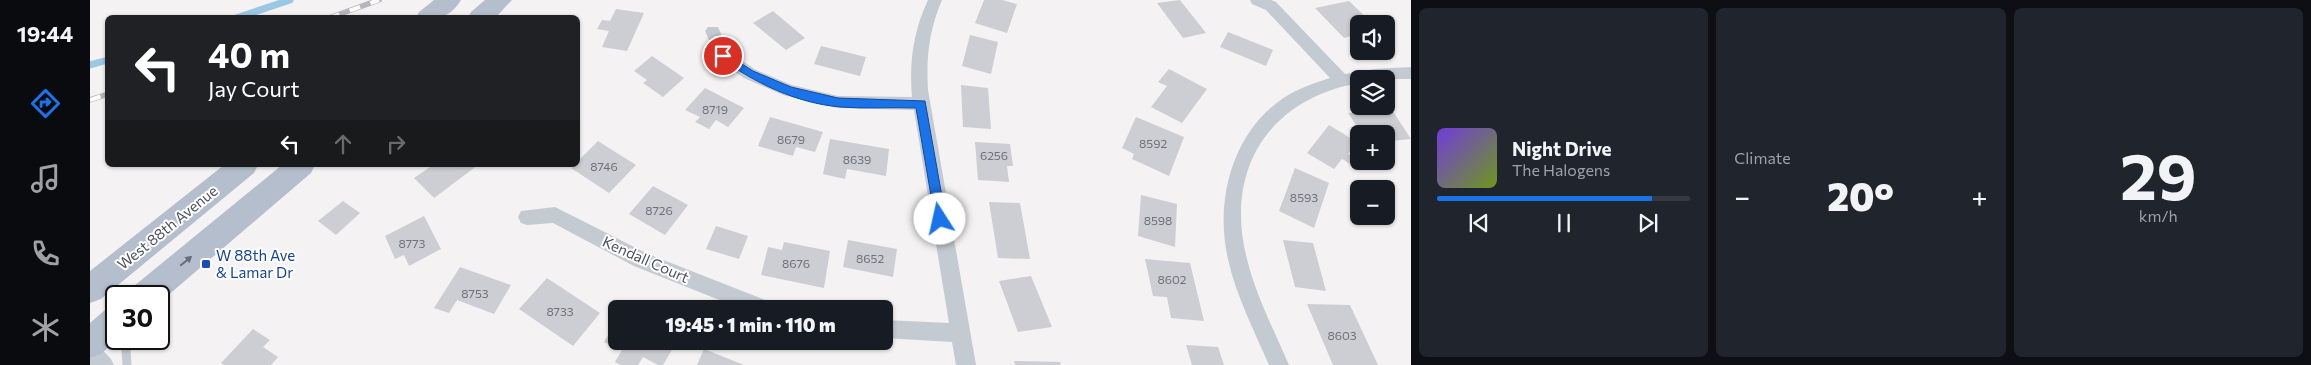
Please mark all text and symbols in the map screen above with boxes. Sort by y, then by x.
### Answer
map controls [1350,15,1395,225]
button: sound [1350,15,1395,60]
text: 19:44 [17,20,73,47]
text: 40 m [208,32,290,75]
icon: left [125,35,190,100]
pin [702,35,744,77]
icon: arrive [709,42,737,70]
button: layers [1350,70,1395,115]
text: Jay Court [208,75,300,102]
icon: directions [28,86,63,121]
house number: 8719 [702,102,728,116]
button: + [1350,125,1395,170]
icon: left [276,130,304,158]
icon: ahead [329,130,357,158]
icon: right [382,130,410,158]
house number: 8679 [777,132,805,146]
text: 29 [2120,134,2197,213]
house number: 8592 [1139,136,1167,150]
text: Night Drive [1512,137,1612,160]
house number: 6256 [980,148,1008,162]
text: Climate [1734,148,1791,167]
house number: 8639 [843,152,871,166]
house number: 8746 [590,159,618,173]
text: The Halogens [1512,160,1610,179]
icon: music [28,161,63,196]
text: 20° [1827,172,1894,219]
text: − [1734,179,1750,213]
text: + [1971,179,1988,213]
button: − [1350,180,1395,225]
street label: West 88th Avenue [113,181,221,273]
house number: 8593 [1290,190,1318,204]
position arrow [913,192,965,244]
house number: 8726 [645,203,673,217]
text: km/h [2139,206,2178,225]
icon: previous [1465,209,1493,237]
icon: pause [1550,209,1578,237]
icon: next [1634,209,1662,237]
house number: 8598 [1144,213,1172,227]
street label: Kendall Court [600,232,692,286]
icon: phone [28,236,63,271]
house number: 8773 [399,236,426,250]
place label: W 88th Ave & Lamar Dr [216,246,295,281]
house number: 8652 [856,251,884,265]
one-way arrow [180,256,193,267]
house number: 8676 [782,256,810,270]
marker: W 88th Ave & Lamar Dr [200,258,212,270]
house number: 8602 [1157,272,1187,286]
speed limit sign: 30 [105,285,170,350]
house number: 8753 [461,286,489,300]
house number: 8733 [546,304,574,318]
icon: climate [28,310,63,345]
text: 19:45 · 1 min · 110 m [665,313,836,336]
house number: 8603 [1327,328,1357,342]

